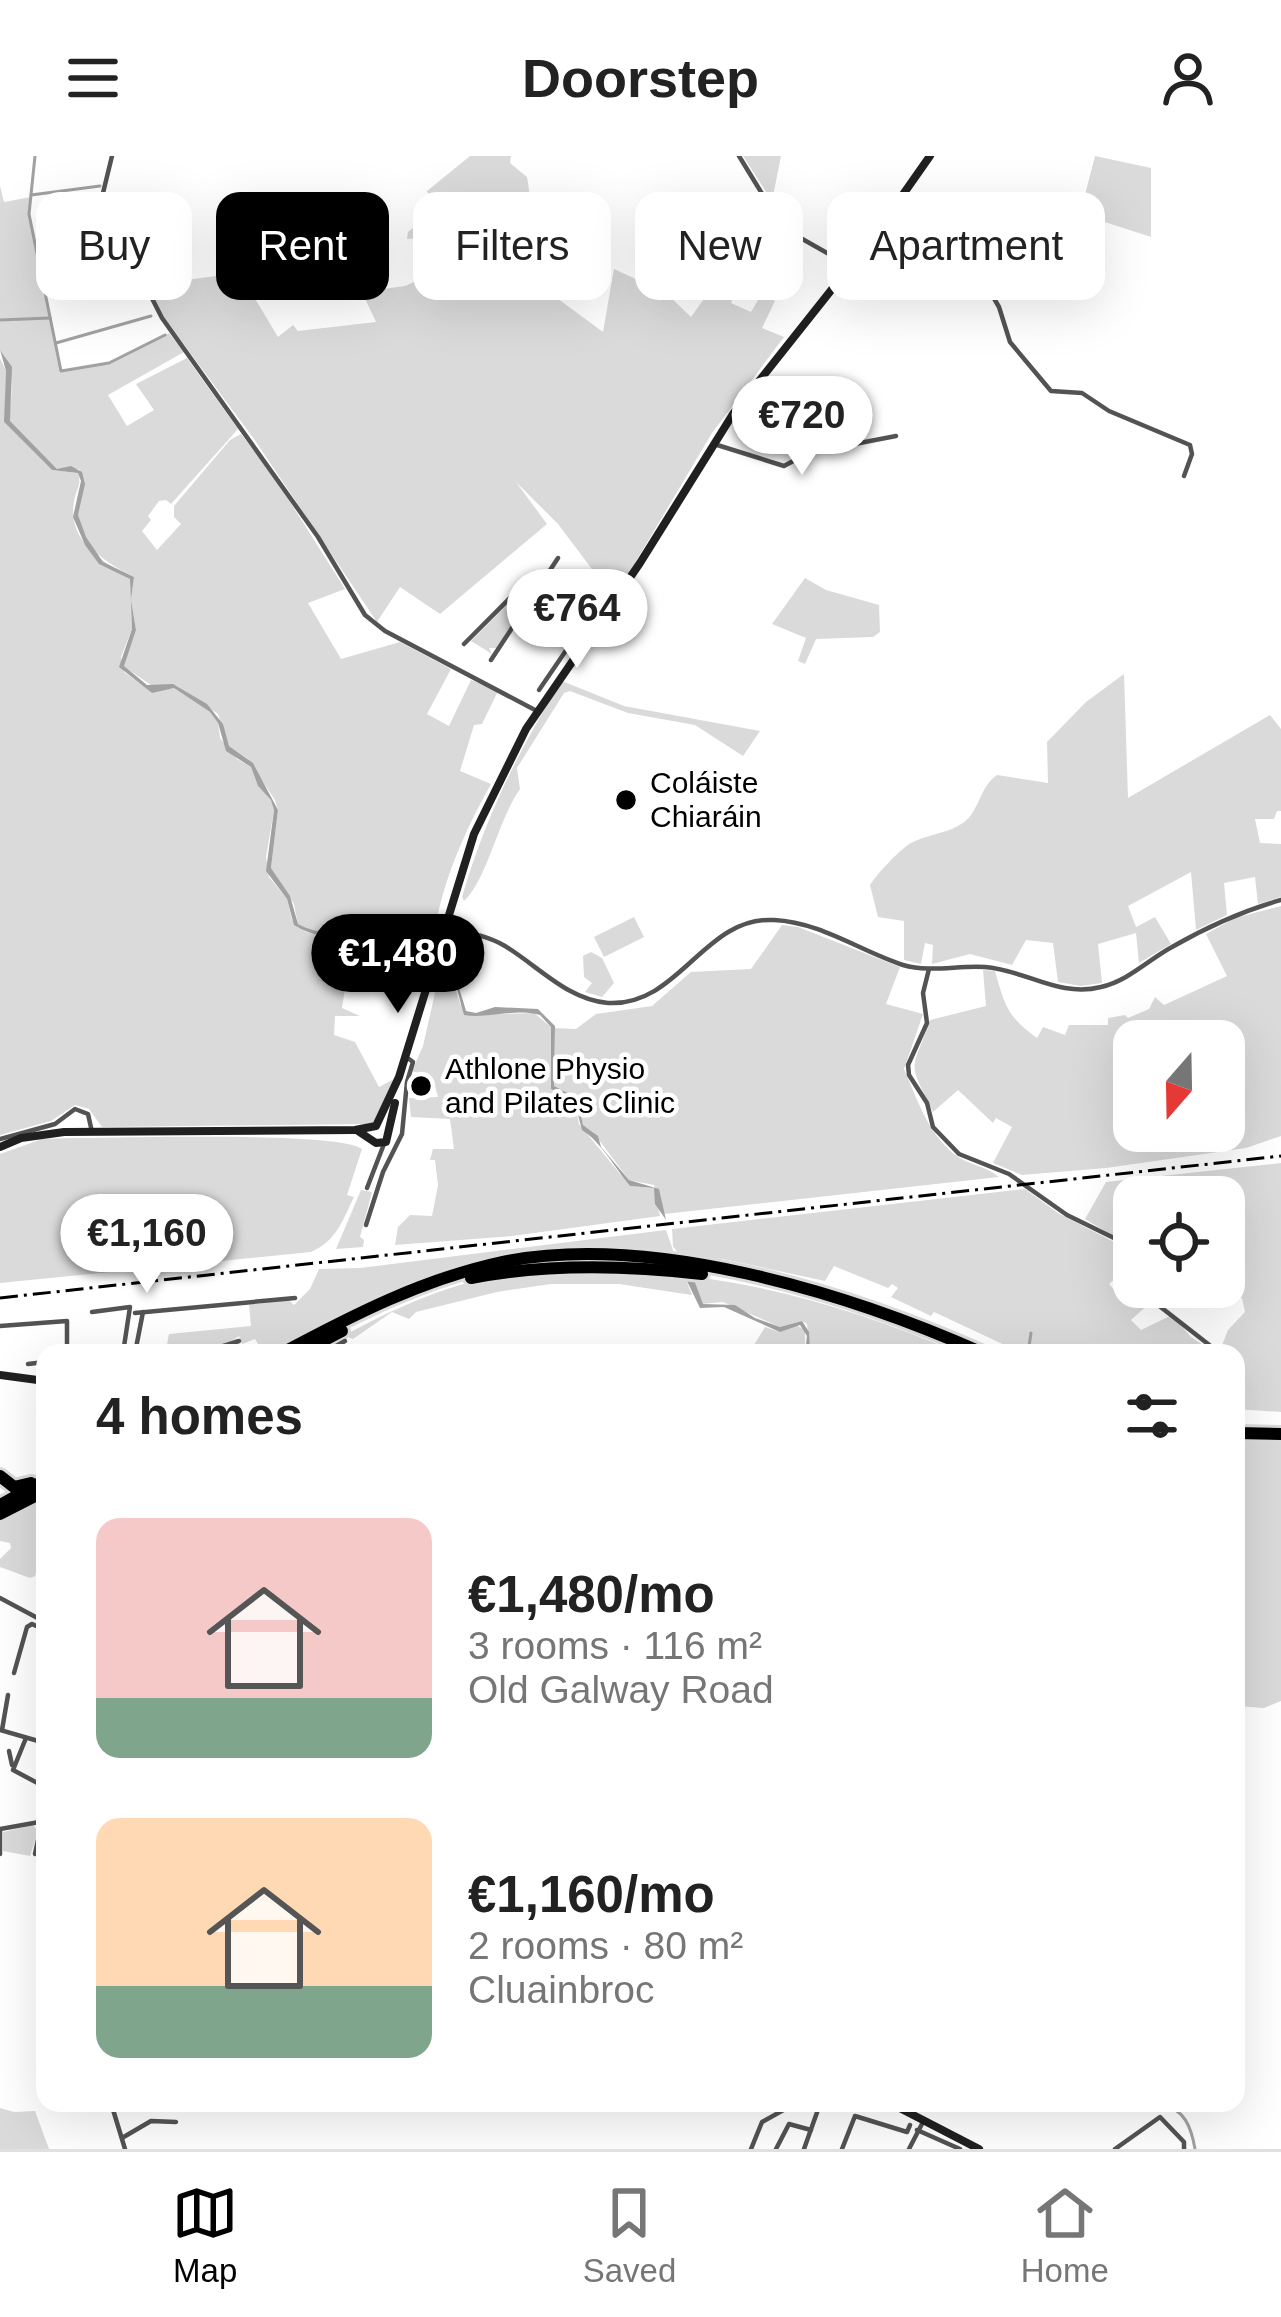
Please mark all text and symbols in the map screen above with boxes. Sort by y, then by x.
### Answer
icon: menu [60,45,126,111]
icon: person [1155,45,1221,111]
text: Doorstep [522,48,759,108]
chip: Buy [36,192,192,300]
chip: Rent [216,192,389,300]
chip: Filters [413,192,611,300]
chip: New [635,192,803,300]
chip: Apartment [827,192,1105,300]
pin: €720 [731,376,873,478]
text: €720 [759,393,845,436]
pin: €764 [506,569,648,671]
text: €764 [534,586,620,629]
place label: Coláiste Chiaráin [650,766,762,833]
marker: Coláiste Chiaráin [613,787,639,813]
pin: €1,480 [300,914,496,1016]
text: €1,480 [338,931,458,974]
north arrow [1113,1020,1245,1152]
map controls [1113,1020,1245,1308]
place label: Athlone Physio and Pilates Clinic [445,1052,675,1119]
marker: Athlone Physio and Pilates Clinic [408,1073,434,1099]
button: locate [1113,1176,1245,1308]
pin: €1,160 [49,1194,245,1296]
text: €1,160 [87,1211,207,1254]
icon: filters [1119,1383,1185,1449]
text: 4 homes [96,1388,303,1445]
icon: home [192,1566,336,1710]
text: €1,480/mo [468,1566,715,1623]
text: 3 rooms · 116 m² [468,1624,762,1667]
text: Old Galway Road [468,1668,774,1711]
icon: home [192,1866,336,2010]
text: €1,160/mo [468,1866,715,1923]
text: 2 rooms · 80 m² [468,1924,743,1967]
text: Cluainbroc [468,1968,654,2011]
tab: Map [172,2180,238,2290]
tab: Saved [583,2180,676,2290]
tab: Home [1021,2180,1109,2290]

